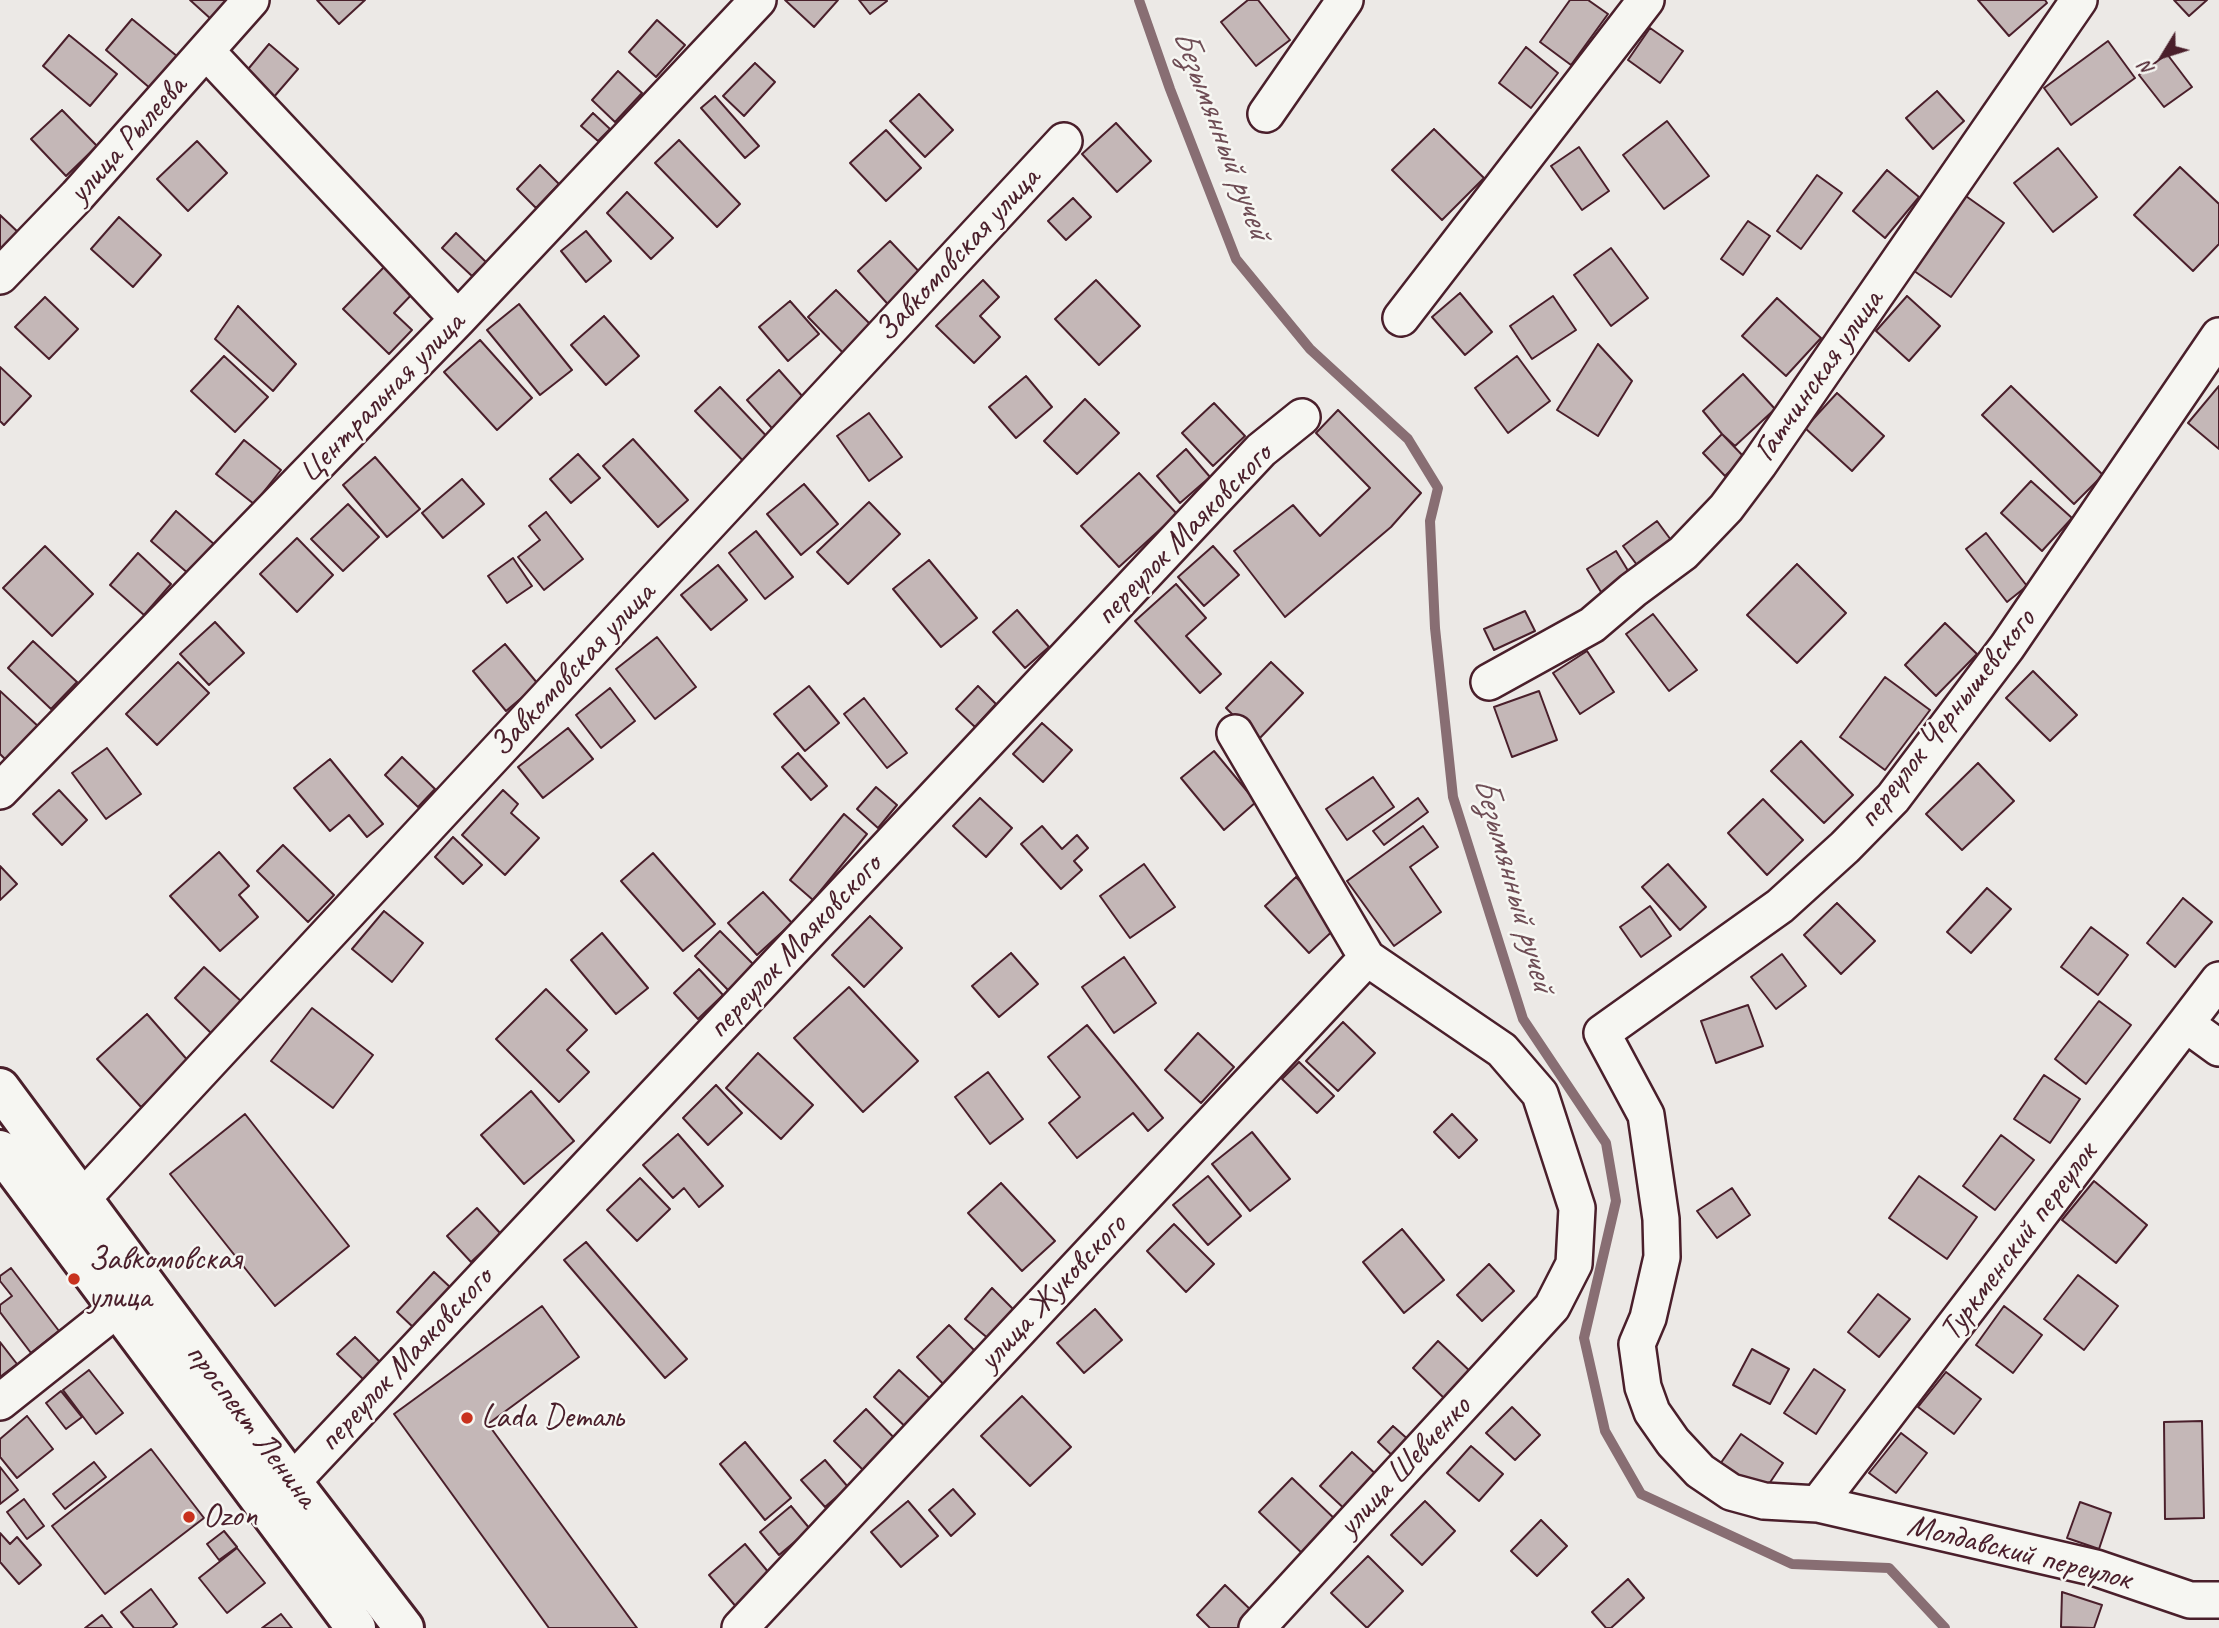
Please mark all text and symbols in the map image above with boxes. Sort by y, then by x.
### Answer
north arrow [2128,21,2198,91]
water label: Безымянный ручей [1162,23,1280,245]
text: N [2133,57,2160,81]
street label: улица Рылеева [60,68,196,212]
street label: Завкомовская улица [867,159,1049,351]
street label: Гатчинская улица [1745,283,1893,469]
street label: Центральная улица [290,304,474,492]
street label: переулок Маяковского [1087,436,1281,634]
street label: Завкомовская улица [482,574,664,766]
street label: переулок Чернышевского [1849,601,2045,837]
water label: Безымянный ручей [1462,772,1564,996]
street label: переулок Маяковского [699,846,891,1048]
street label: Туркменский переулок [1932,1135,2106,1349]
street label: улица Жуковского [970,1206,1136,1380]
place label: Завкомовская улица [88,1240,241,1318]
street label: переулок Маяковского [310,1259,502,1461]
marker: Завкомовская улица [66,1271,82,1287]
street label: проспект Ленина [176,1336,326,1516]
street label: улица Шевченко [1330,1388,1480,1546]
place label: Lada Dеталь [481,1398,623,1438]
marker: Lada Dеталь [459,1410,475,1426]
place label: Ozon [203,1497,257,1537]
street label: Молдавский переулок [1903,1506,2135,1600]
marker: Ozon [181,1509,197,1525]

